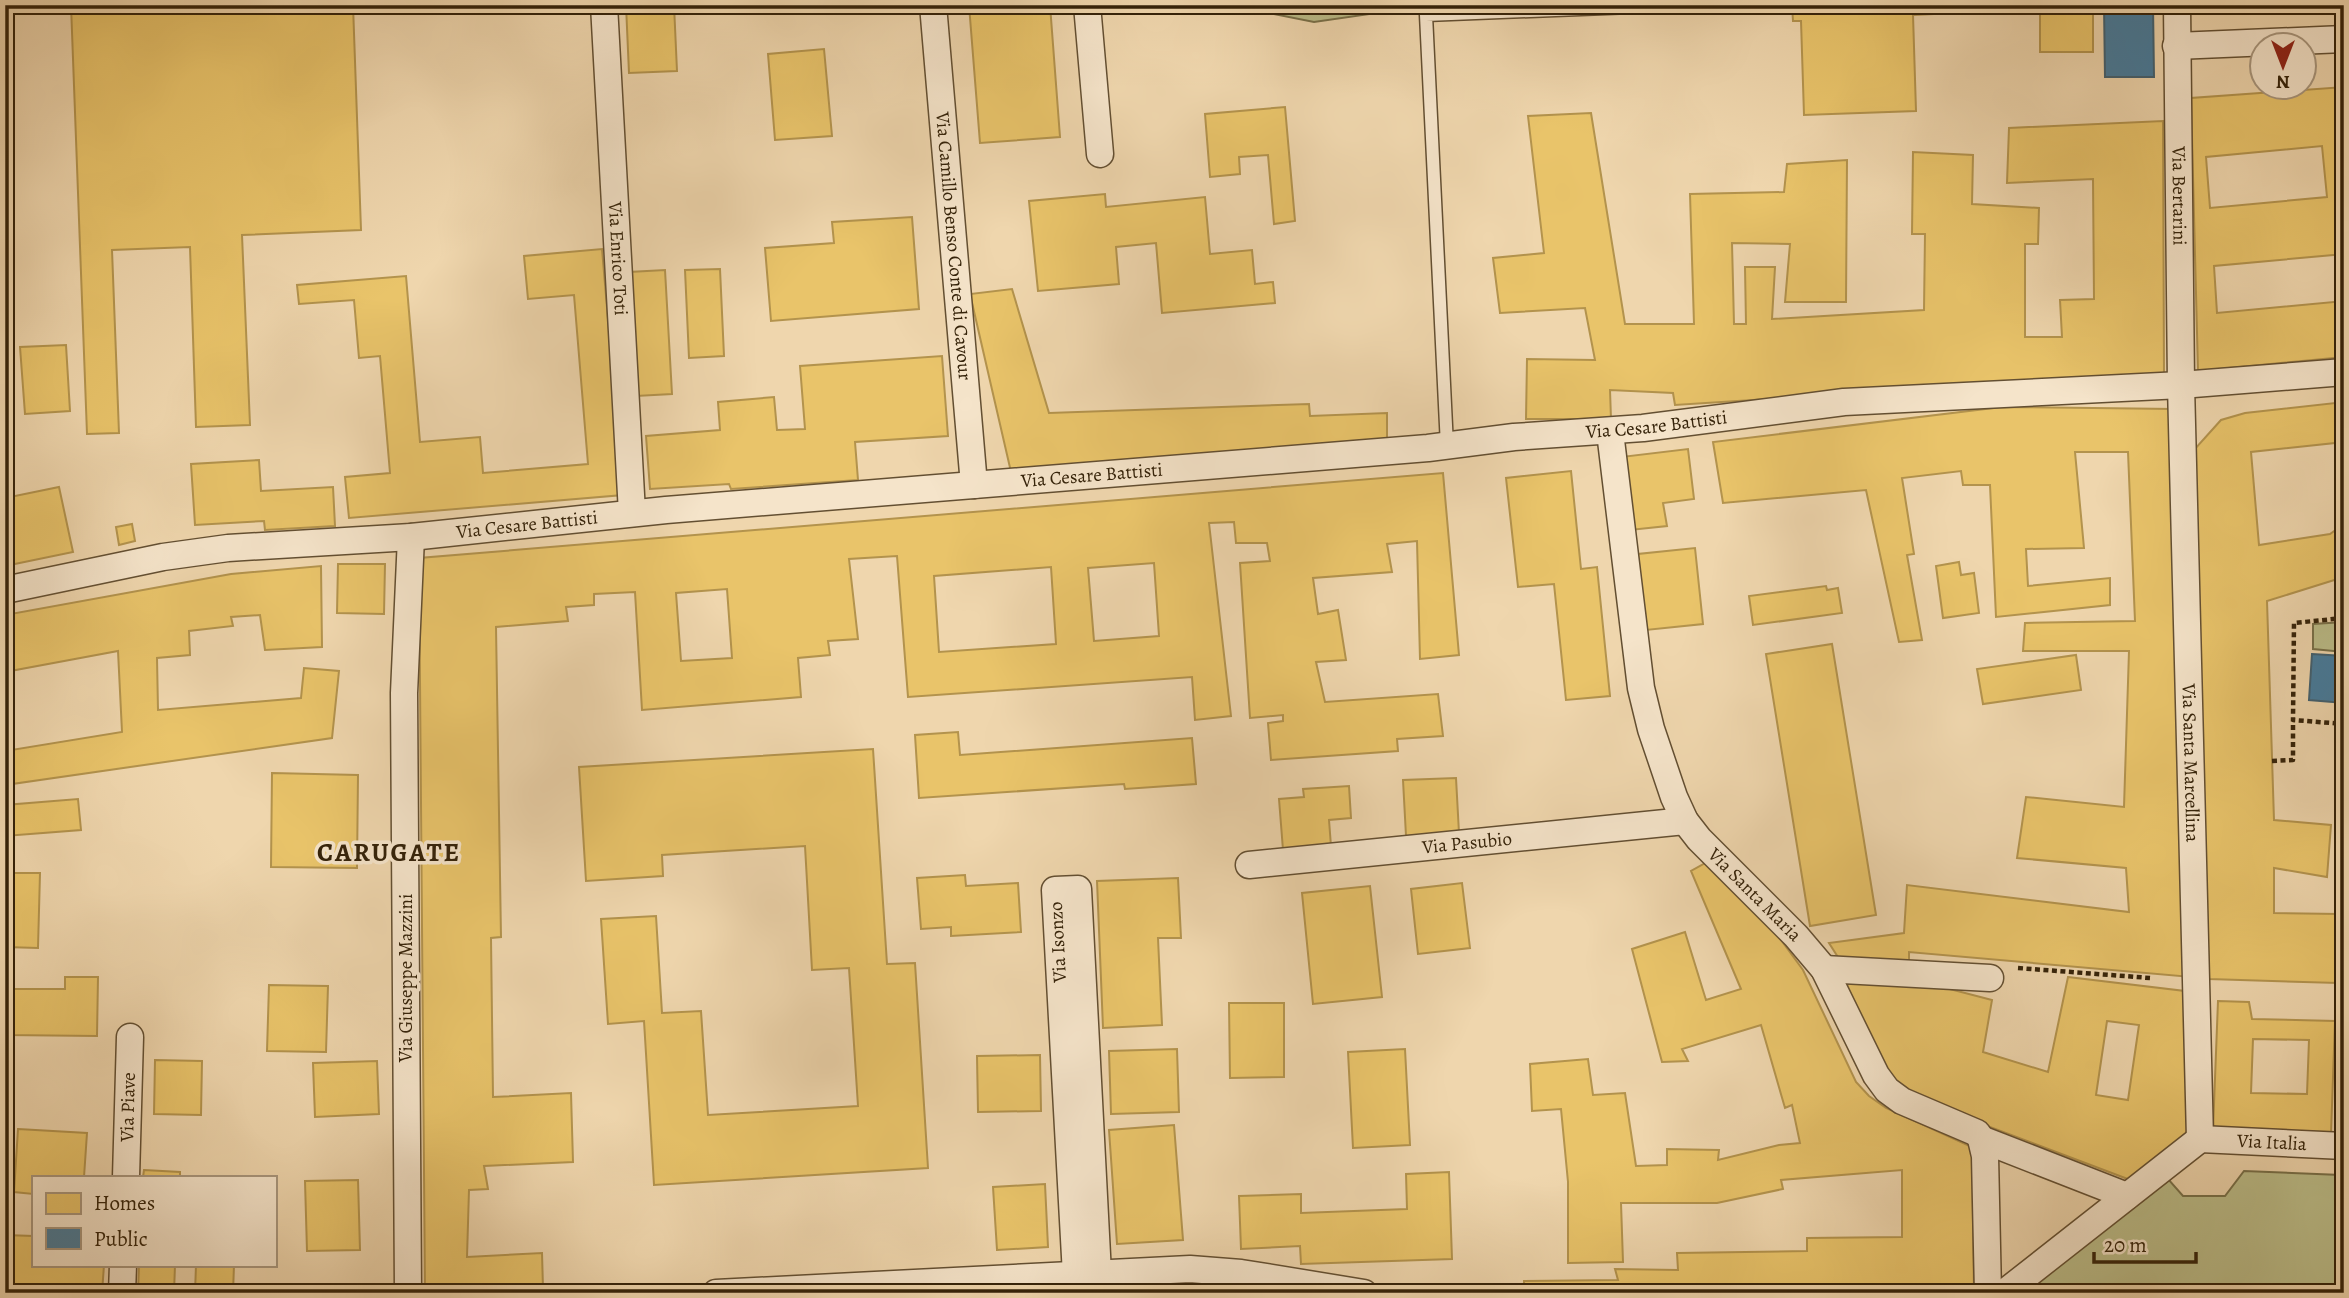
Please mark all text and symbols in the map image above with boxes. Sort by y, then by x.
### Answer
north arrow [2248,32,2318,102]
text: N [2276,69,2290,95]
street label: Via Camillo Benso Conte di Cavour [929,110,978,381]
street label: Via Bertarini [2165,145,2193,246]
street label: Via Enrico Toti [602,200,634,316]
street label: Via Cesare Battisti [1584,404,1729,445]
street label: Via Cesare Battisti [1019,457,1164,494]
street label: Via Cesare Battisti [454,504,599,545]
street label: Via Santa Marcellina [2176,682,2206,843]
street label: Via Pasubio [1420,826,1513,861]
district label: CARUGATE [317,835,461,870]
street label: Via Santa Maria [1701,841,1808,948]
street label: Via Giuseppe Mazzini [393,894,419,1063]
street label: Via Isonzo [1043,901,1073,984]
street label: Via Piave [114,1072,142,1143]
street label: Via Italia [2235,1128,2307,1157]
legend [32,1176,276,1266]
text: Homes [94,1189,155,1217]
scale bar [2094,1221,2195,1265]
text: Public [94,1225,148,1253]
text: 20 m [2104,1231,2147,1259]

